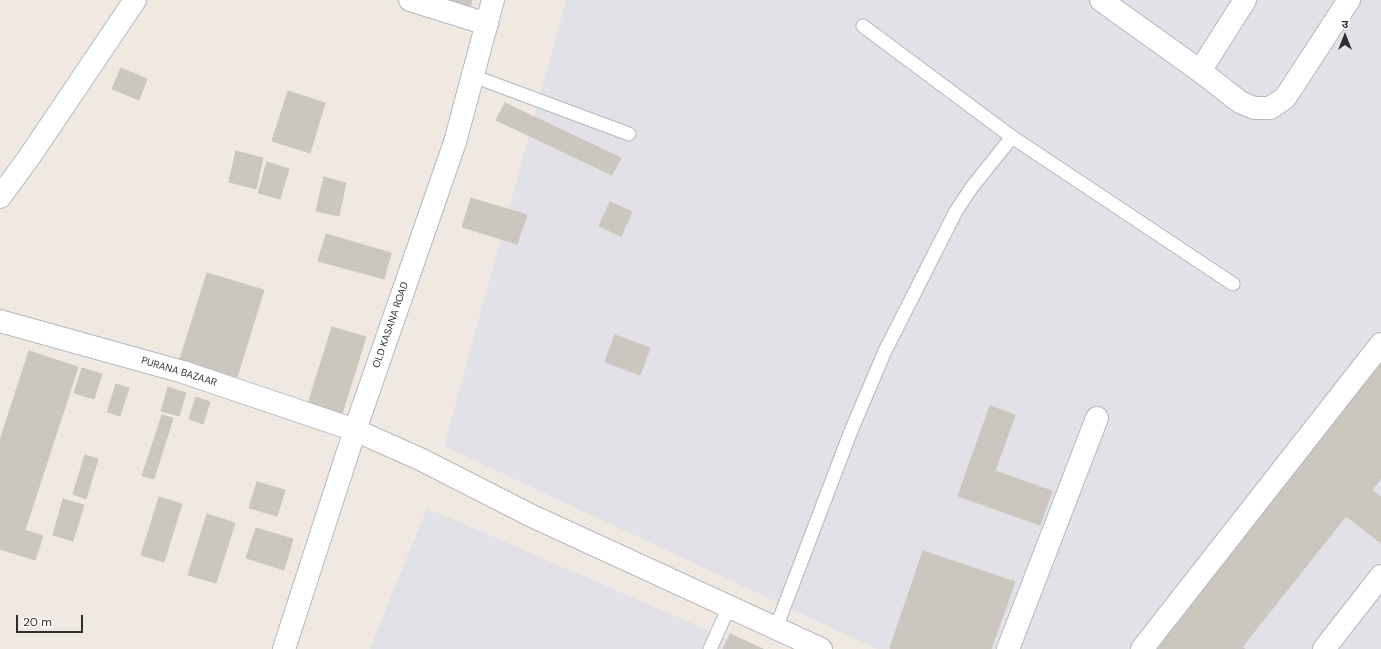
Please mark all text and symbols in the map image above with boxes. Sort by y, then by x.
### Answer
north arrow [1325,16,1365,56]
text: उ [1342,17,1348,31]
street label: OLD KASANA ROAD [371,280,411,370]
street label: PURANA BAZAAR [140,355,218,389]
scale bar [18,607,85,633]
text: 20 m [23,614,52,630]

